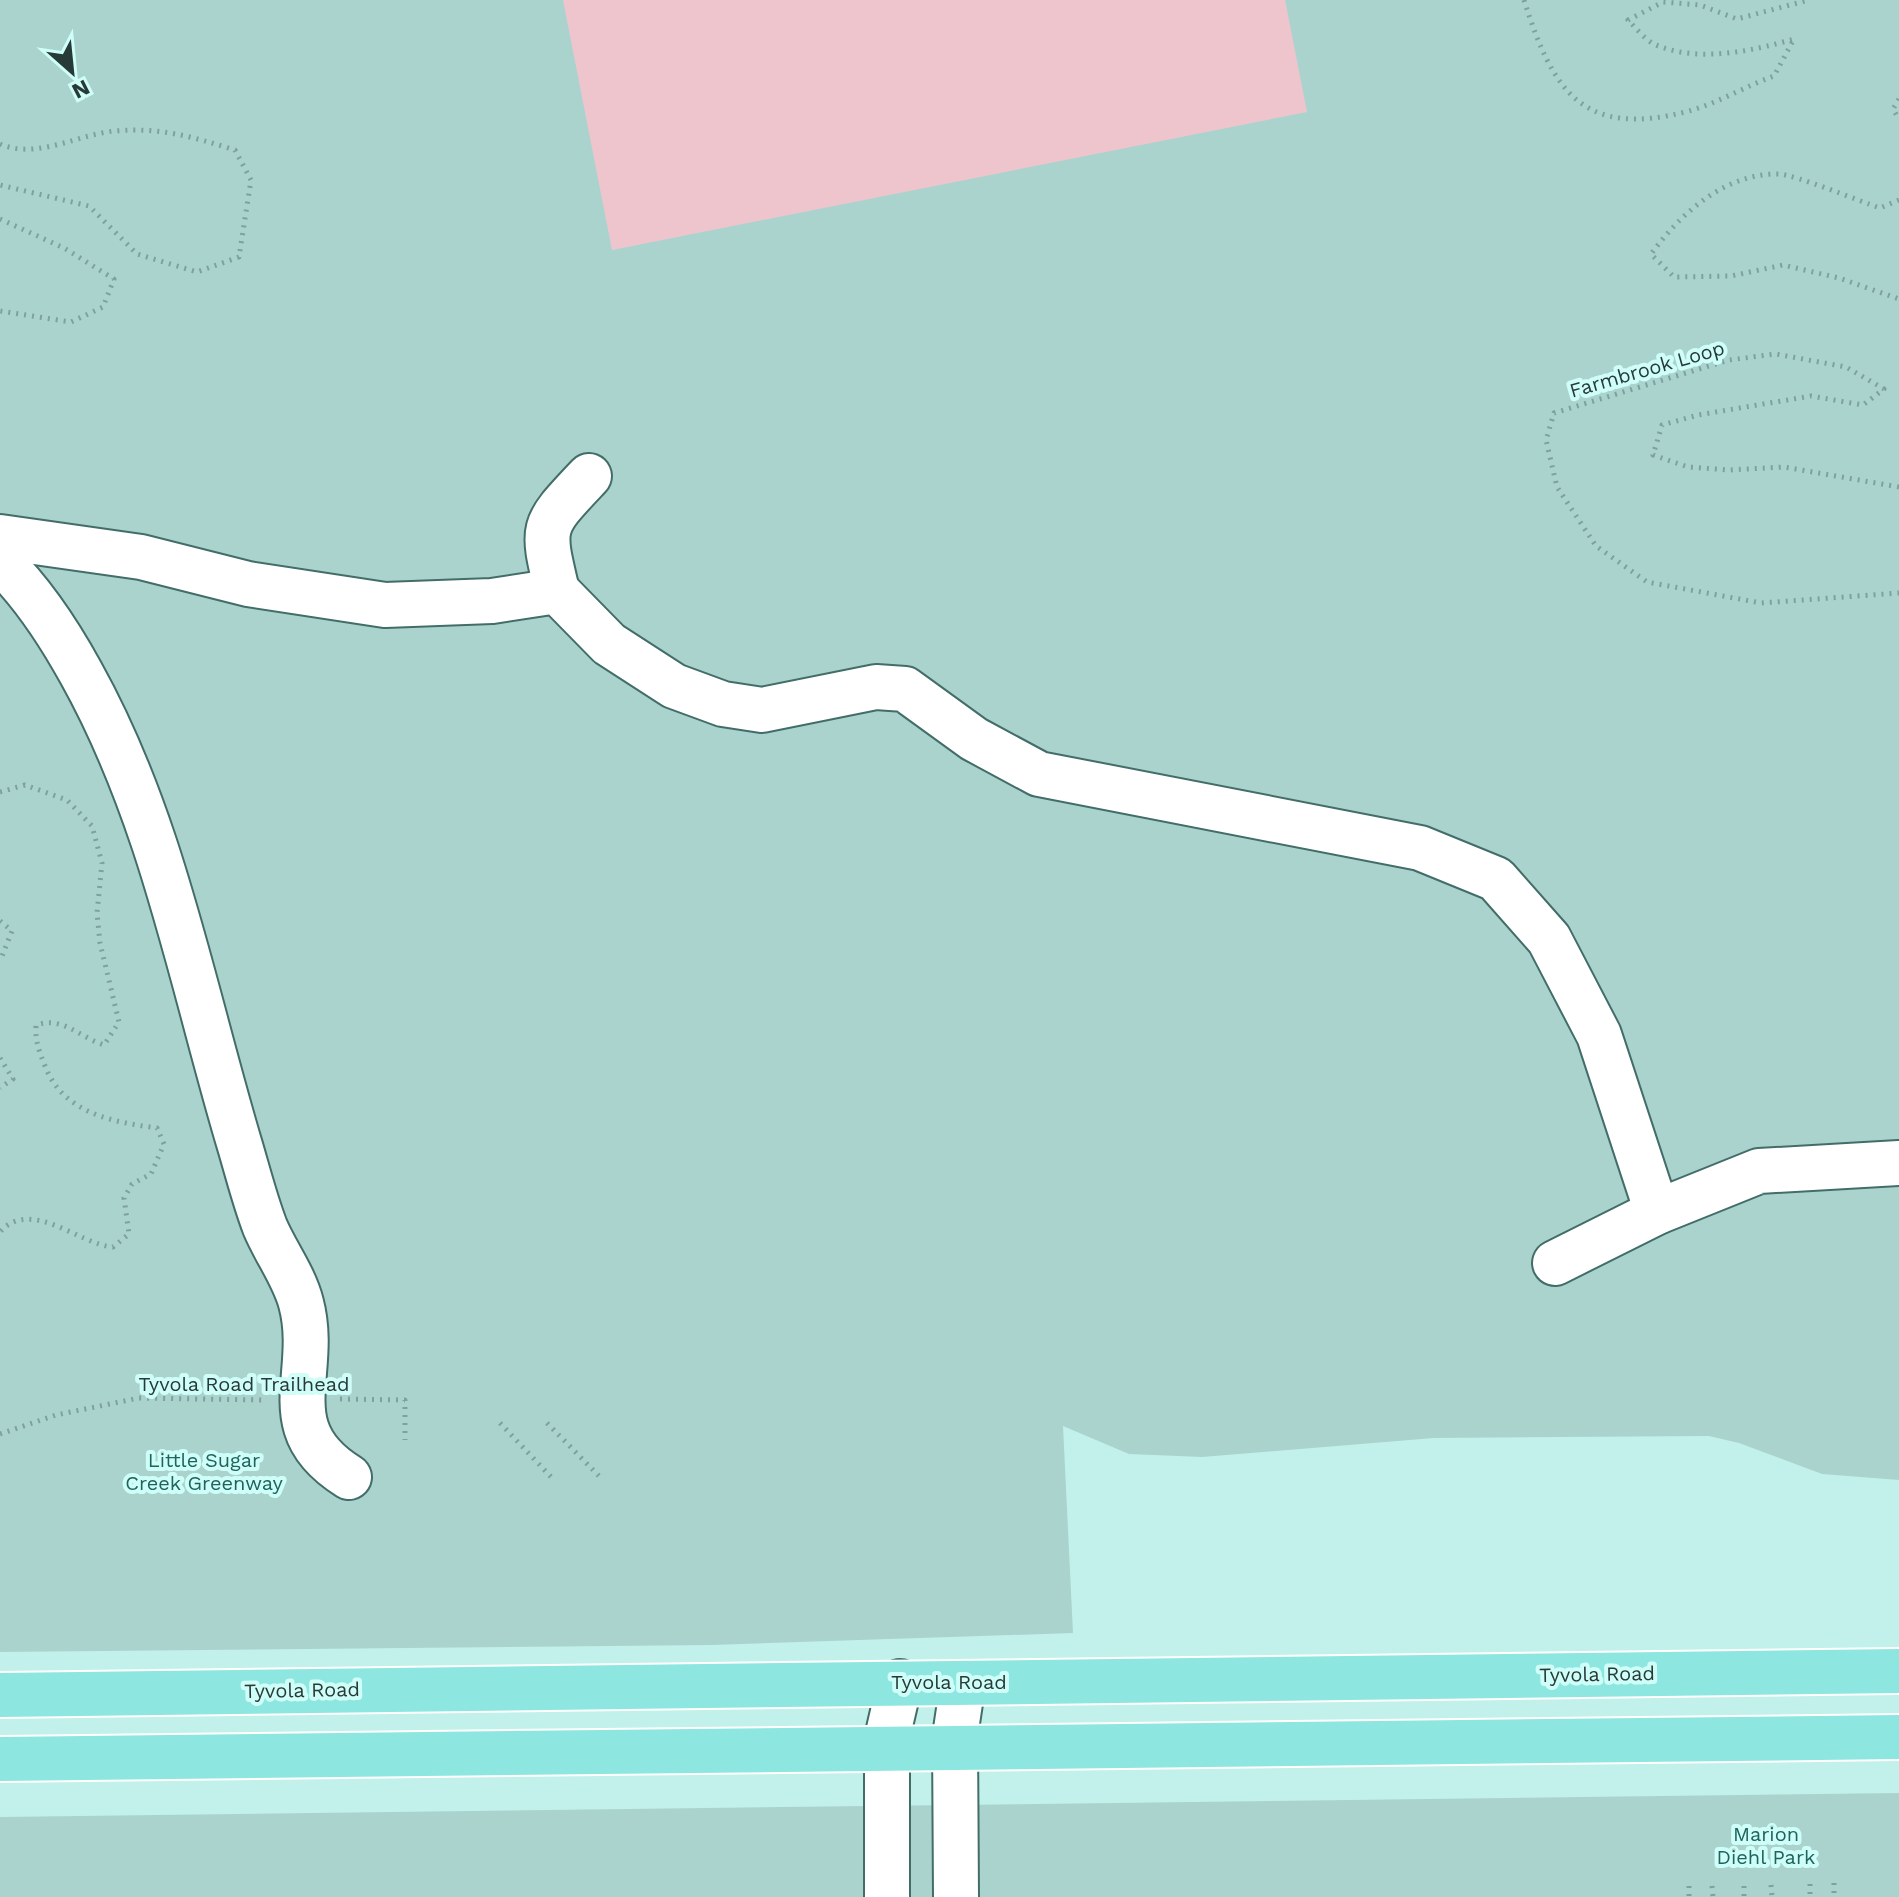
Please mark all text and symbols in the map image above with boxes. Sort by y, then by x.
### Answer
north arrow [32,32,112,112]
text: N [68,75,94,104]
street label: Farmbrook Loop [1567,335,1727,403]
street label: Tyvola Road Trailhead [138,1372,350,1396]
park label: Little Sugar Creek Greenway [125,1448,283,1495]
street label: Tyvola Road [1539,1661,1655,1687]
street label: Tyvola Road [891,1670,1007,1694]
street label: Tyvola Road [244,1677,360,1703]
park label: Marion Diehl Park [1717,1822,1815,1869]

